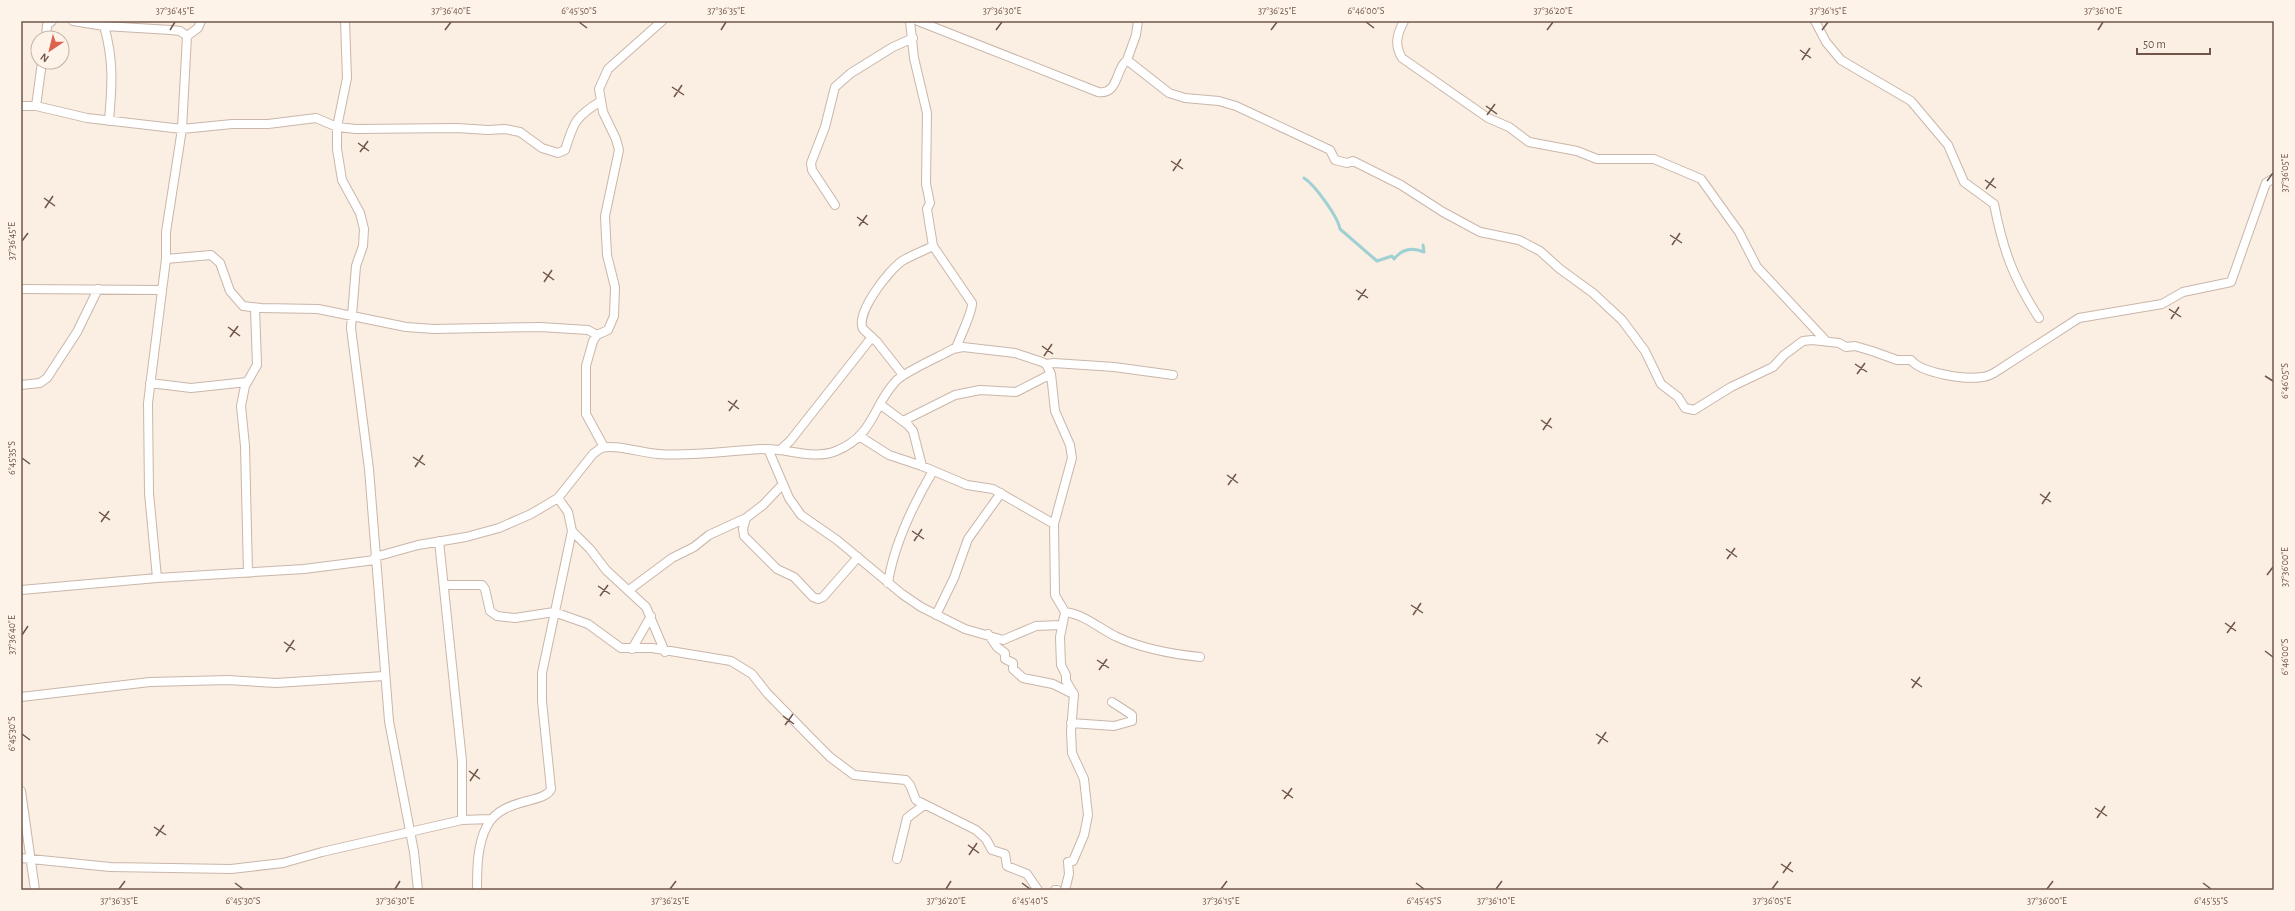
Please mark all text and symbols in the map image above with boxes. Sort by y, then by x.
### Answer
text: 37°36'45"E [156,6,194,16]
text: 37°36'40"E [431,6,471,16]
text: 6°45'50"S [561,6,597,16]
text: 37°36'35"E [707,6,745,16]
text: 37°36'30"E [983,6,1022,16]
text: 37°36'25"E [1258,6,1296,16]
text: 6°46'00"S [1348,6,1385,16]
text: 37°36'20"E [1533,6,1573,16]
text: 37°36'15"E [1810,6,1847,16]
text: 37°36'10"E [2084,6,2122,16]
north arrow [30,30,70,70]
scale bar [2137,30,2210,56]
text: 50 m [2143,38,2166,50]
text: N [38,51,51,64]
text: 37°36'05"E [2280,153,2290,192]
text: 37°36'45"E [7,222,17,260]
text: 6°46'05"S [2280,363,2290,399]
text: 6°45'35"S [7,441,17,475]
text: 37°36'00"E [2280,547,2290,587]
text: 37°36'40"E [7,615,17,655]
text: 6°46'00"S [2280,638,2290,675]
text: 6°45'30"S [7,716,17,752]
text: 37°36'35"E [100,896,138,906]
text: 6°45'30"S [225,896,261,906]
text: 37°36'30"E [376,896,415,906]
text: 37°36'25"E [651,896,689,906]
text: 37°36'20"E [926,896,966,906]
text: 6°45'40"S [1012,896,1048,906]
text: 37°36'15"E [1203,896,1240,906]
text: 6°45'45"S [1407,896,1442,906]
text: 37°36'10"E [1477,896,1515,906]
text: 37°36'05"E [1753,896,1792,906]
text: 37°36'00"E [2027,896,2067,906]
text: 6°45'55"S [2194,896,2228,906]

